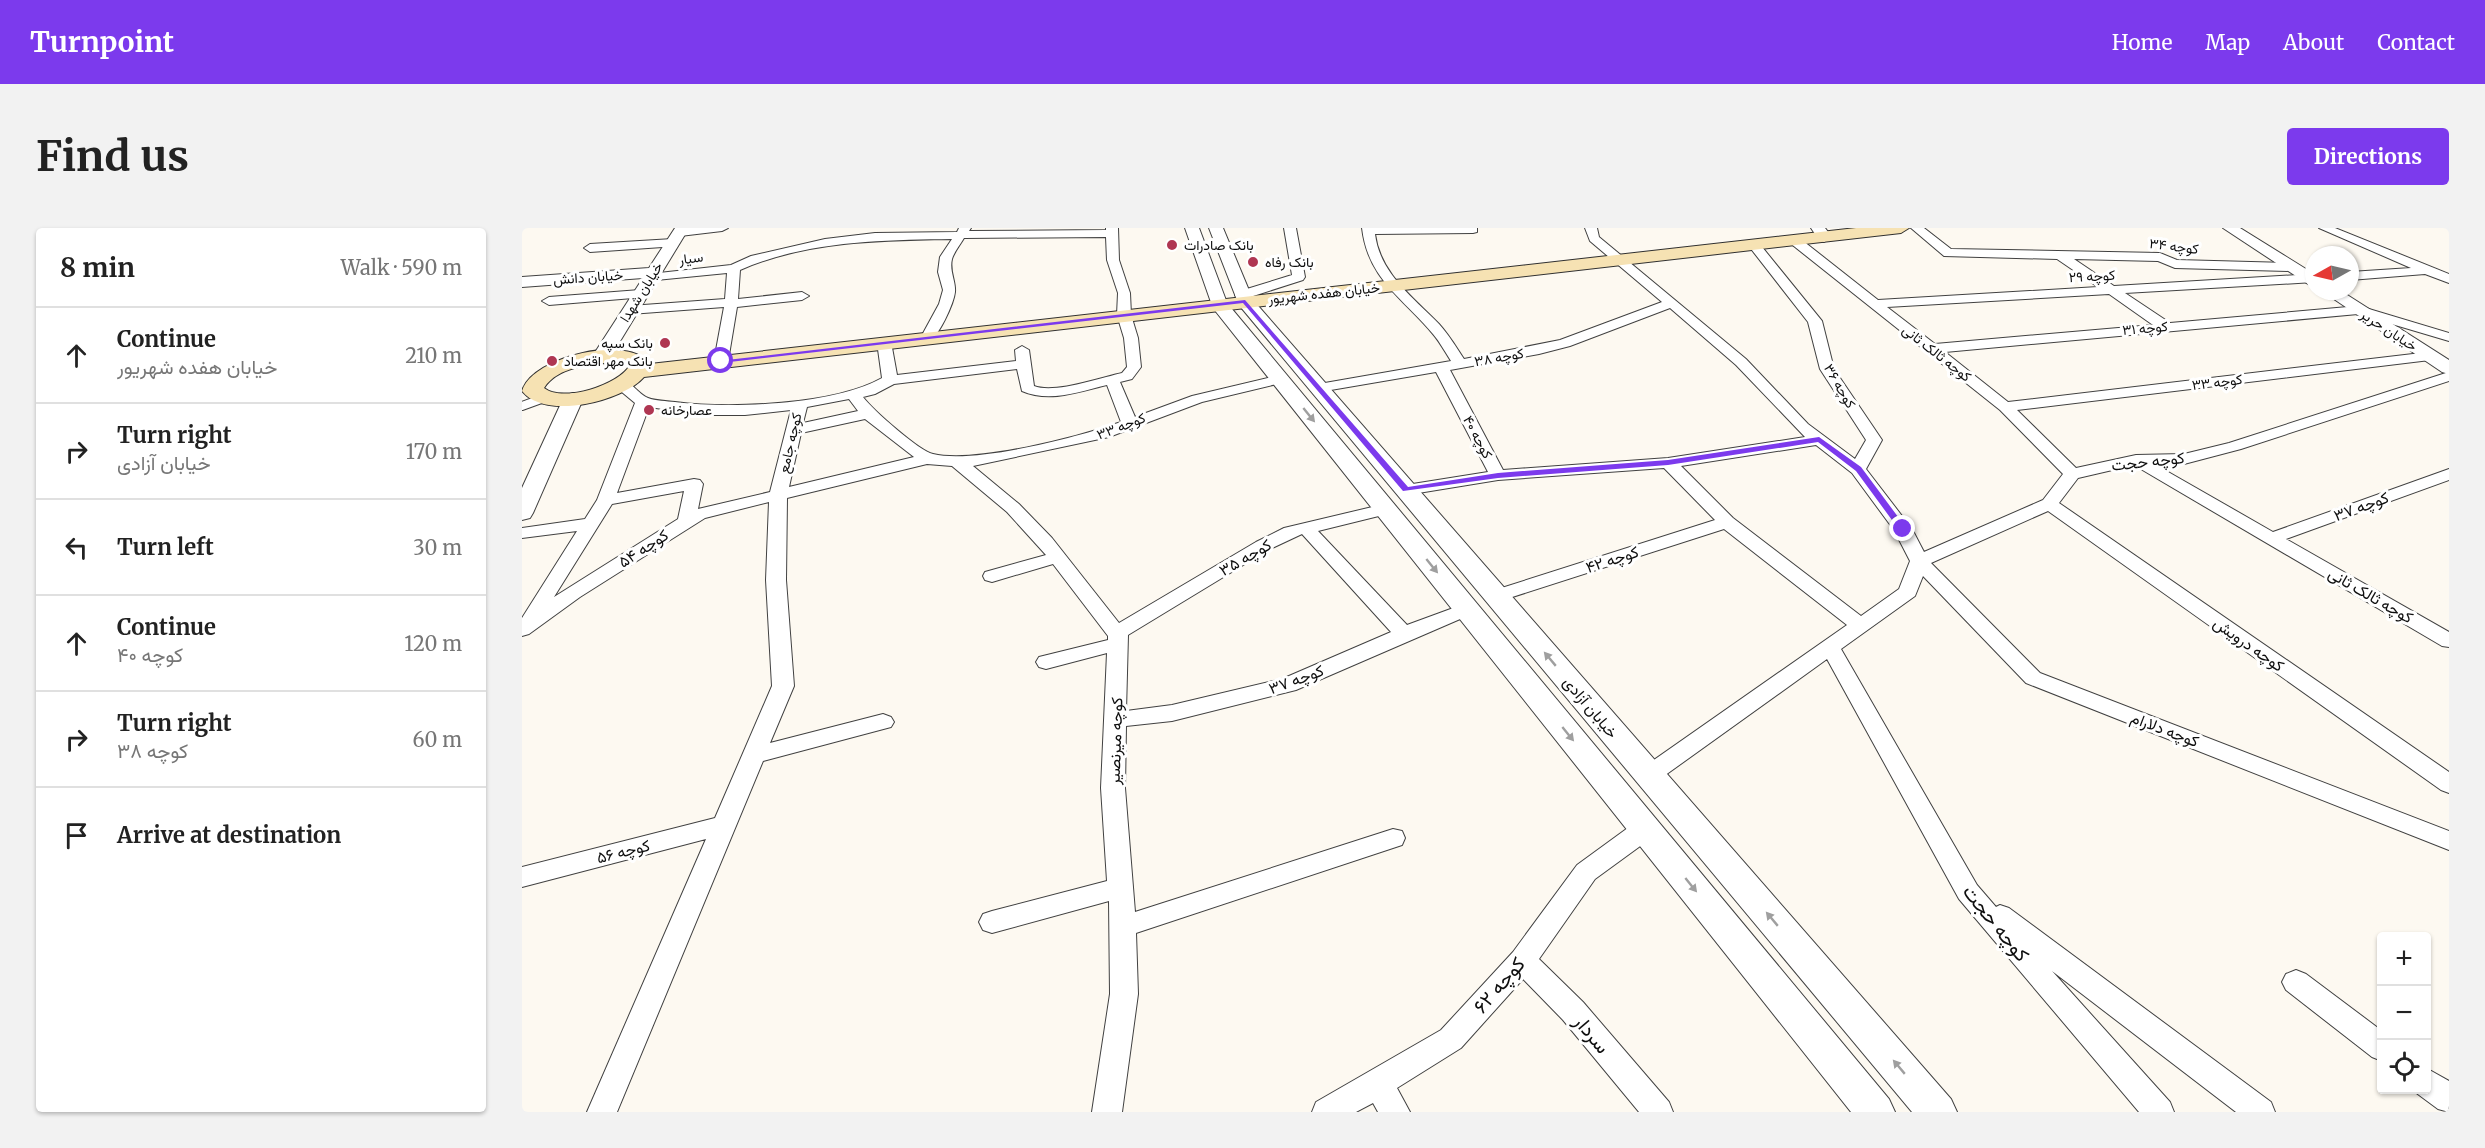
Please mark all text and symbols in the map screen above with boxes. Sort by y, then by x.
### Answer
text: Turnpoint [30,24,174,60]
text: Home [2112,29,2172,56]
text: Map [2205,29,2250,56]
text: About [2283,29,2344,56]
text: Contact [2377,29,2455,56]
button: Directions [2287,128,2449,185]
text: Find us [36,130,189,182]
street label: کوچه ۳۴ [2148,234,2200,259]
place label: بانک صادرات [1184,236,1254,254]
marker: بانک صادرات [1165,238,1179,252]
north arrow [2305,246,2359,300]
street label: سیار [677,248,704,269]
text: 8 min [60,251,135,284]
place label: بانک رفاه [1265,253,1314,271]
text: Walk · 590 m [341,255,462,280]
marker: بانک رفاه [1246,255,1260,269]
street label: خیابان شهدا [616,259,666,325]
street label: خیابان دانش [552,266,624,288]
street label: کوچه ۲۹ [2068,266,2116,287]
street label: خیابان هفده شهریور [1266,278,1381,308]
street label: خیابان حریر [2357,305,2421,355]
street label: کوچه ۳۱ [2121,317,2169,340]
street label: کوچه ثالک ثانی [1898,320,1975,386]
text: Continue [117,325,216,353]
place label: بانک سپه [601,334,653,353]
marker: بانک سپه [658,336,672,350]
icon: ahead [60,339,93,372]
text: 210 m [405,343,462,368]
street label: کوچه ۳۸ [1473,344,1525,371]
route start [707,347,733,373]
place label: بانک مهر اقتصاد [564,352,653,370]
text: خیابان هفده شهریور [117,354,277,379]
marker: بانک مهر اقتصاد [545,354,559,368]
street label: کوچه ۳۶ [1819,361,1860,412]
street label: کوچه ۳۳ [2191,370,2243,395]
place label: عصارخانه [661,401,712,419]
marker: عصارخانه [642,403,656,417]
one-way arrow [1303,407,1316,423]
street label: کوچه ۳۳ [1094,408,1148,444]
street label: کوچه جامع [774,411,808,475]
street label: کوچه ۴۰ [1458,412,1497,462]
text: Turn right [117,421,231,449]
icon: right [60,435,93,468]
text: 170 m [406,439,462,464]
street label: کوچه حجت [2110,447,2186,477]
text: خیابان آزادی [117,450,211,475]
street label: کوچه ۳۷ [2331,487,2392,527]
route end [1889,515,1915,541]
street label: کوچه ۵۴ [614,524,673,573]
icon: left [60,531,93,564]
text: Turn left [117,533,214,561]
street label: کوچه ۳۵ [1215,534,1276,582]
text: 30 m [413,535,462,560]
street label: کوچه ۴۲ [1583,541,1642,579]
one-way arrow [1426,558,1439,574]
street label: کوچه ثالک ثانی [2324,563,2417,629]
street label: کوچه درویش [2209,612,2288,677]
text: Continue [117,613,216,641]
icon: ahead [60,627,93,660]
text: 120 m [404,631,462,656]
text: کوچه ۴۰ [117,642,183,667]
one-way arrow [1544,651,1557,667]
street label: کوچه ۳۷ [1266,660,1327,700]
street label: خیابان آزادی [1558,672,1623,743]
street label: کوچه میرنصیر [1103,697,1129,786]
street label: کوچه دلارام [2127,707,2202,753]
text: Turn right [117,709,231,737]
icon: right [60,723,93,756]
one-way arrow [1562,726,1575,742]
text: 60 m [412,727,462,752]
text: کوچه ۳۸ [117,738,188,763]
icon: arrive [60,819,93,852]
text: Arrive at destination [117,821,341,849]
street label: کوچه ۵۶ [594,835,652,869]
one-way arrow [1684,878,1697,893]
street label: کوچه حجت [1956,879,2035,968]
one-way arrow [1766,911,1779,927]
map controls [2377,932,2431,1094]
button: + [2377,932,2431,986]
street label: کوچه ۶۲ [1467,951,1531,1019]
button: − [2377,986,2431,1040]
street label: سردار [1568,1008,1616,1059]
button: locate [2377,1040,2431,1094]
one-way arrow [1893,1060,1906,1075]

